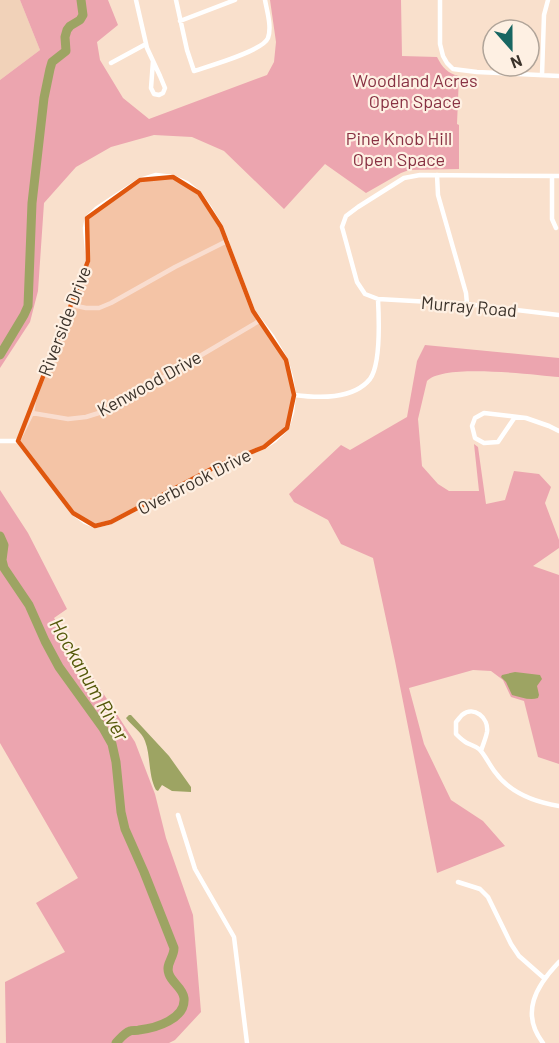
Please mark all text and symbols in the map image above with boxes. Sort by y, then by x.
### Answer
north arrow [481,18,541,78]
text: N [508,52,525,73]
park label: Woodland Acres Open Space [352,69,478,112]
park label: Pine Knob Hill Open Space [346,127,452,170]
street label: Riverside Drive [33,263,95,379]
street label: Murray Road [420,291,518,321]
street label: Kenwood Drive [93,345,205,421]
street label: Overbrook Drive [134,443,254,519]
water label: Hockanum River [45,614,135,745]

